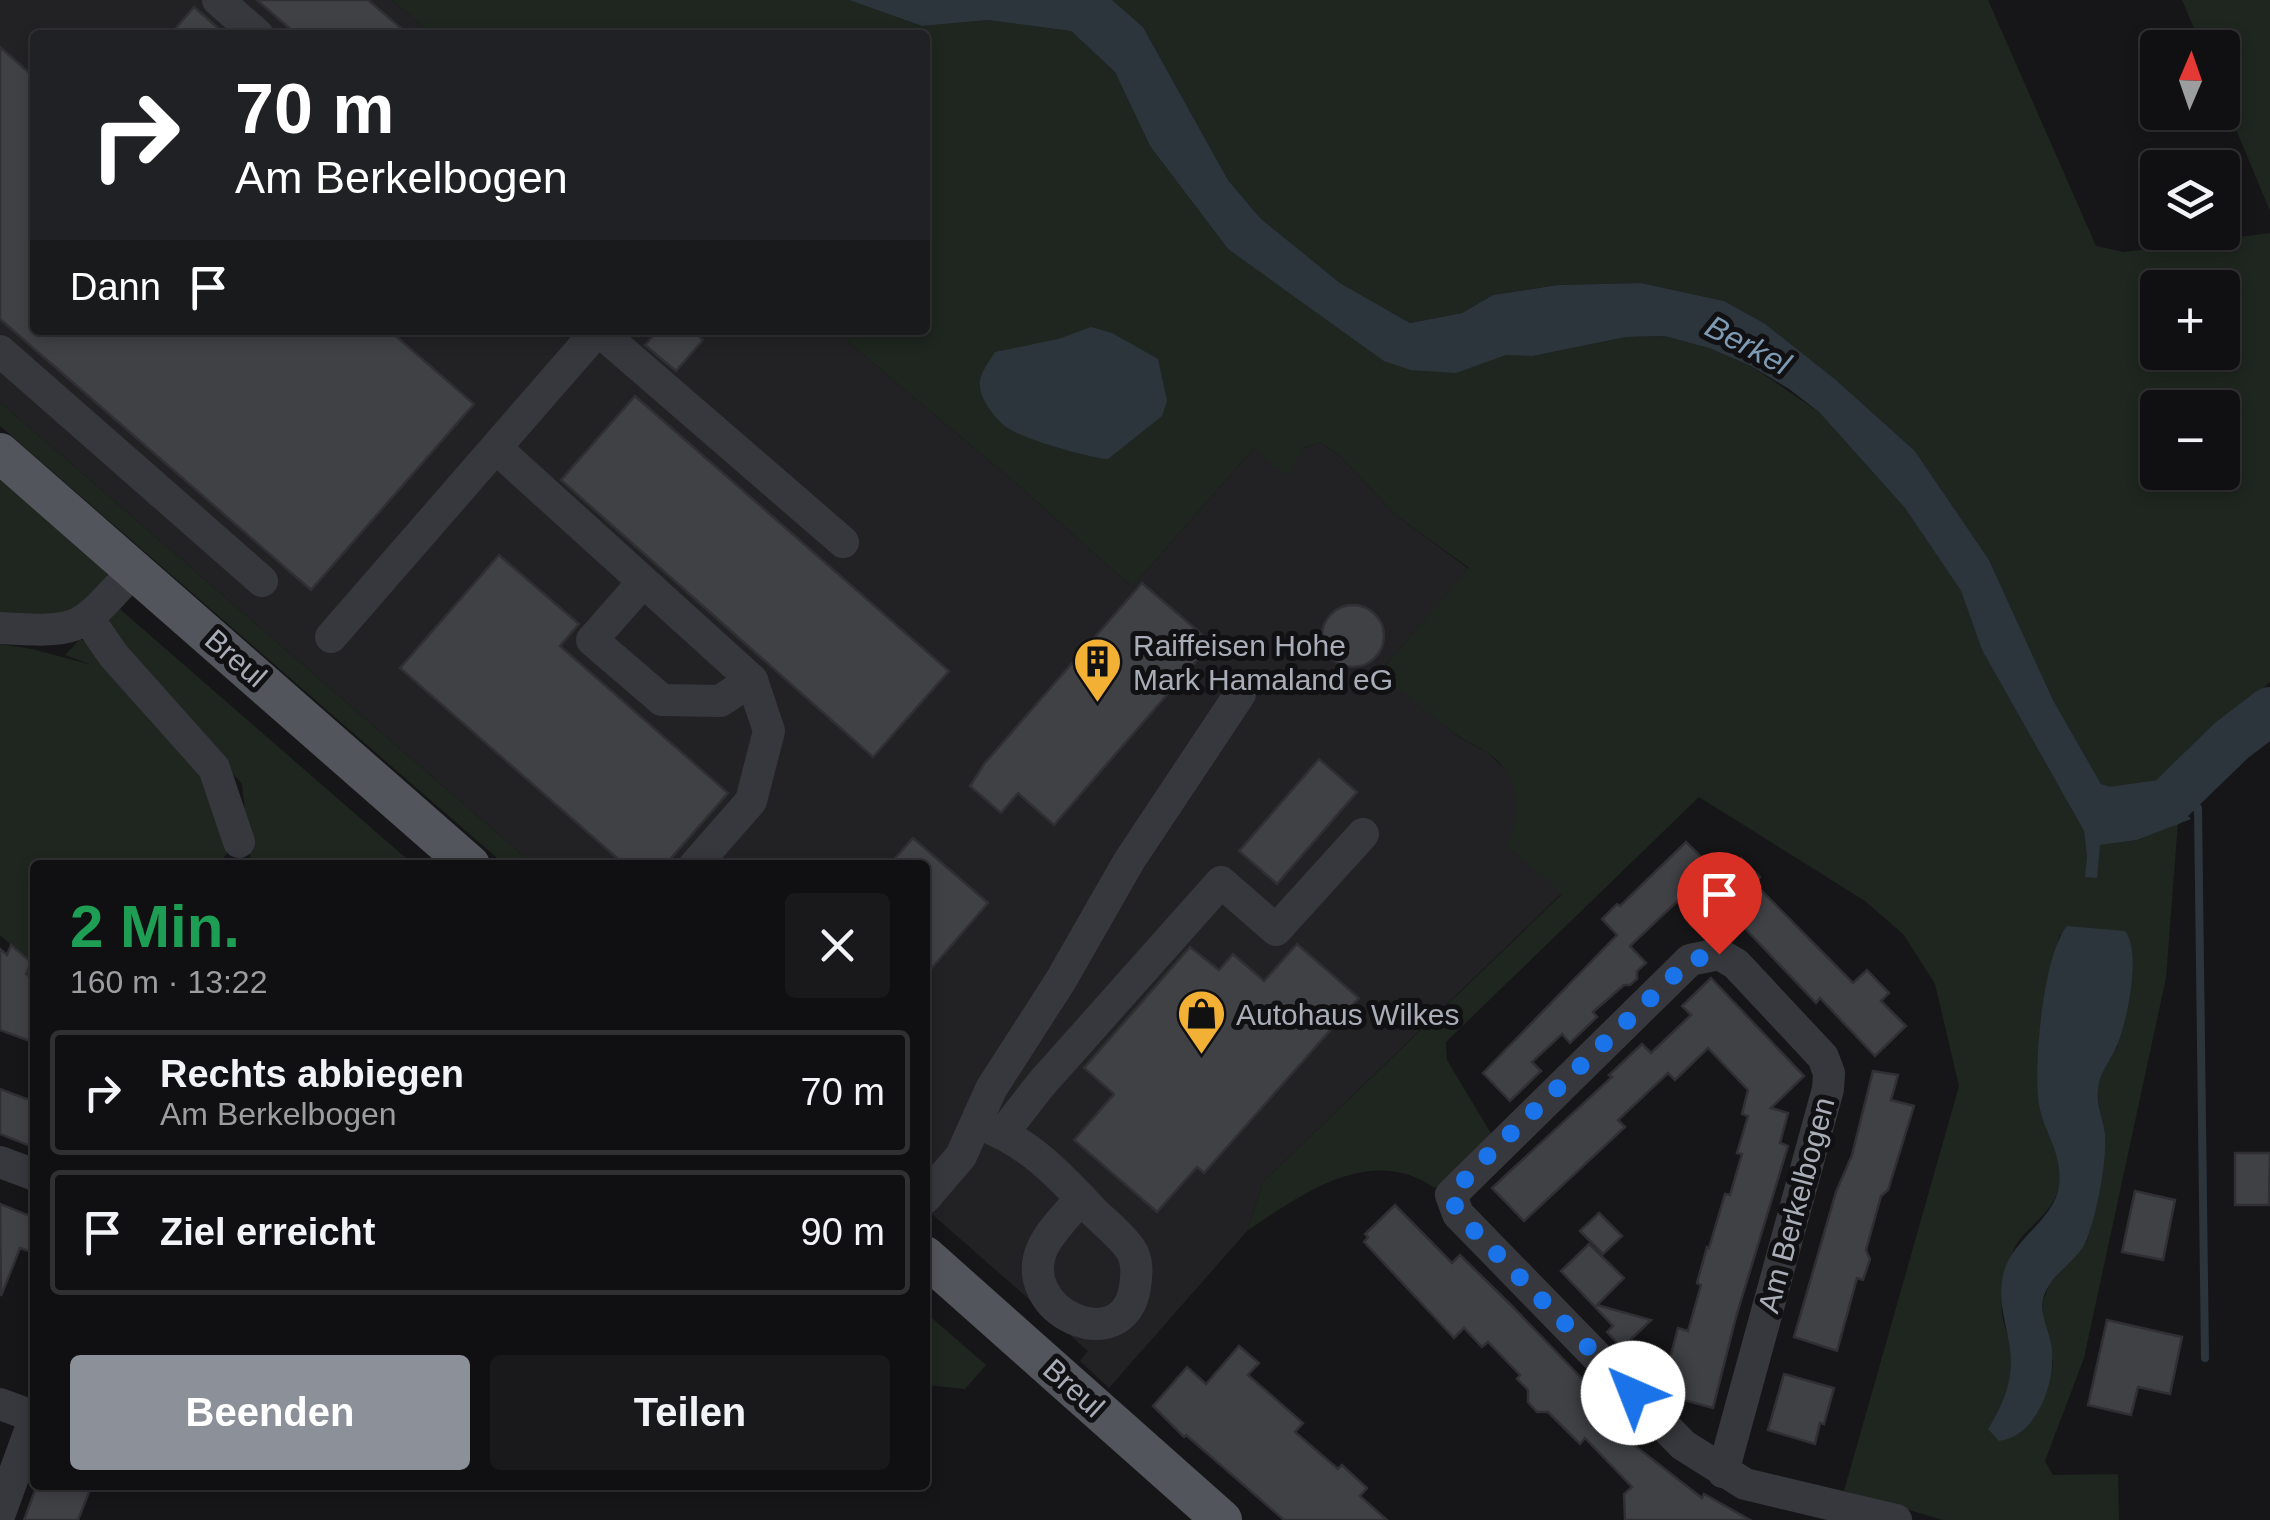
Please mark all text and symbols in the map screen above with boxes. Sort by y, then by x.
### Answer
north arrow [2140,30,2240,130]
map controls [2140,30,2240,490]
icon: right [70,70,200,200]
text: 70 m [235,70,395,148]
button: layers [2140,150,2240,250]
text: Am Berkelbogen [235,152,568,203]
icon: arrive [181,260,236,315]
text: Dann [70,266,161,308]
button: + [2140,270,2240,370]
water label: Berkel [1700,308,1797,383]
button: − [2140,390,2240,490]
street label: Breul [199,623,273,693]
place label: Raiffeisen Hohe Mark Hamaland eG [1133,629,1393,696]
building icon: Raiffeisen Hohe Mark Hamaland eG [1072,636,1124,704]
pin [1677,852,1762,955]
icon: arrive [1692,867,1747,922]
text: 2 Min. [70,893,240,960]
button: close [785,893,890,998]
text: 160 m · 13:22 [70,964,267,1000]
shop icon: Autohaus Wilkes [1175,988,1227,1056]
place label: Autohaus Wilkes [1236,998,1459,1031]
text: Rechts abbiegen [160,1053,464,1095]
icon: right [75,1065,130,1120]
text: 70 m [801,1071,885,1113]
street label: Am Berkelbogen [1751,1094,1841,1316]
text: Am Berkelbogen [160,1096,397,1132]
icon: arrive [75,1205,130,1260]
text: Ziel erreicht [160,1211,375,1253]
text: 90 m [801,1211,885,1253]
position arrow [1581,1341,1685,1445]
street label: Breul [1037,1352,1111,1424]
button: Beenden [70,1355,470,1470]
button: Teilen [490,1355,890,1470]

